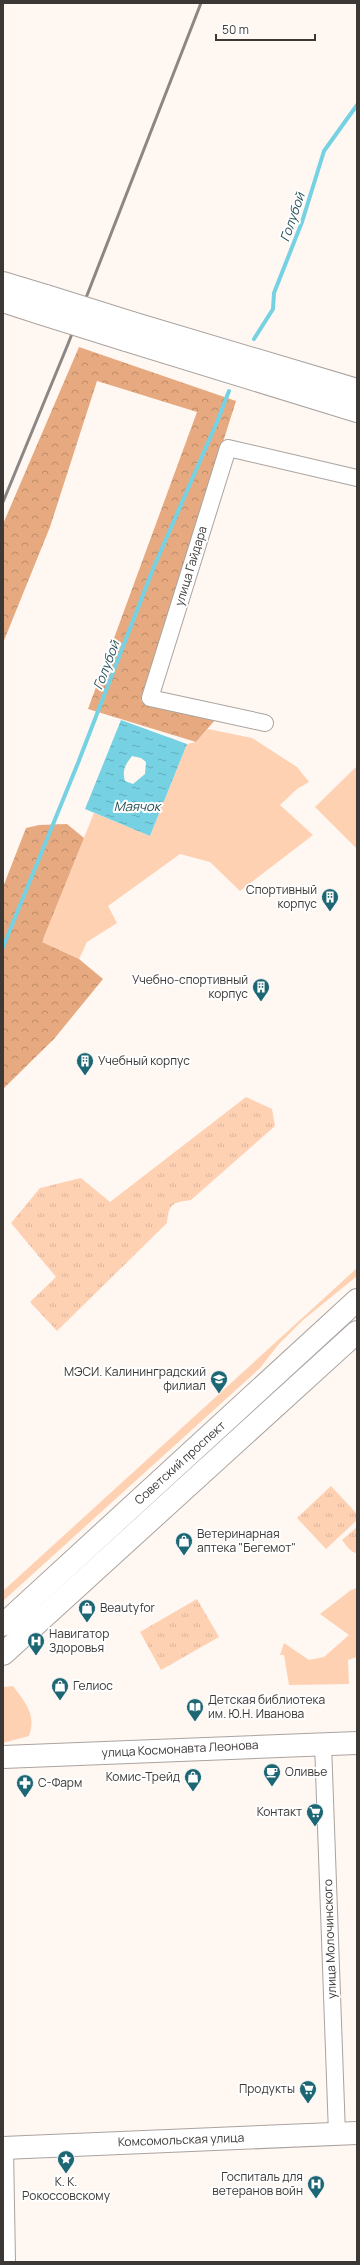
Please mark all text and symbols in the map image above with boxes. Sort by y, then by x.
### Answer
scale bar [216,16,315,42]
text: 50 m [222,21,249,38]
water label: Голубой [275,189,309,244]
street label: улица Гайдара [170,524,211,608]
water label: Голубой [89,637,124,692]
water label: Маячок [114,797,163,815]
place label: Спортивный корпус [246,881,317,912]
building icon: Спортивный корпус [320,887,340,912]
place label: Учебно-спортивный корпус [132,971,248,1002]
building icon: Учебно-спортивный корпус [251,977,271,1002]
building icon: Учебный корпус [75,1051,95,1076]
place label: Учебный корпус [98,1052,190,1069]
place label: МЭСИ. Калининградский филиал [64,1363,206,1394]
school or university icon: МЭСИ. Калининградский филиал [209,1369,229,1394]
street label: Советский проспект [130,1417,229,1508]
place label: Ветеринарная аптека "Бегемот" [197,1525,296,1556]
shop icon: Ветеринарная аптека "Бегемот" [174,1531,194,1556]
shop icon: Beautyfor [77,1598,97,1623]
place label: Beautyfor [100,1599,156,1616]
place label: Навигатор Здоровья [49,1625,109,1656]
hospital icon: Навигатор Здоровья [26,1631,46,1656]
shop icon: Гелиос [50,1676,70,1701]
place label: Гелиос [73,1677,113,1694]
place label: Детская библиотека им. Ю.Н. Иванова [208,1691,325,1722]
library icon: Детская библиотека им. Ю.Н. Иванова [185,1697,205,1722]
street label: улица Космонавта Леонова [101,1736,259,1761]
cafe icon: Оливье [262,1762,282,1787]
place label: Оливье [285,1763,327,1780]
shop icon: Комис-Трейд [183,1767,203,1792]
place label: Комис-Трейд [106,1768,180,1785]
pharmacy icon: С-Фарм [15,1773,35,1798]
place label: С-Фарм [38,1774,82,1791]
supermarket icon: Контакт [305,1802,325,1827]
place label: Контакт [257,1803,302,1820]
street label: улица Молочинского [319,1879,340,1999]
supermarket icon: Продукты [298,2079,318,2104]
place label: Продукты [239,2080,295,2097]
street label: Комсомольская улица [117,2129,244,2150]
place icon: К. К. Рокоссовскому [56,2149,76,2174]
place label: Госпиталь для ветеранов войн [212,2168,303,2199]
place label: К. К. Рокоссовскому [22,2173,111,2204]
hospital icon: Госпиталь для ветеранов войн [306,2174,326,2199]

